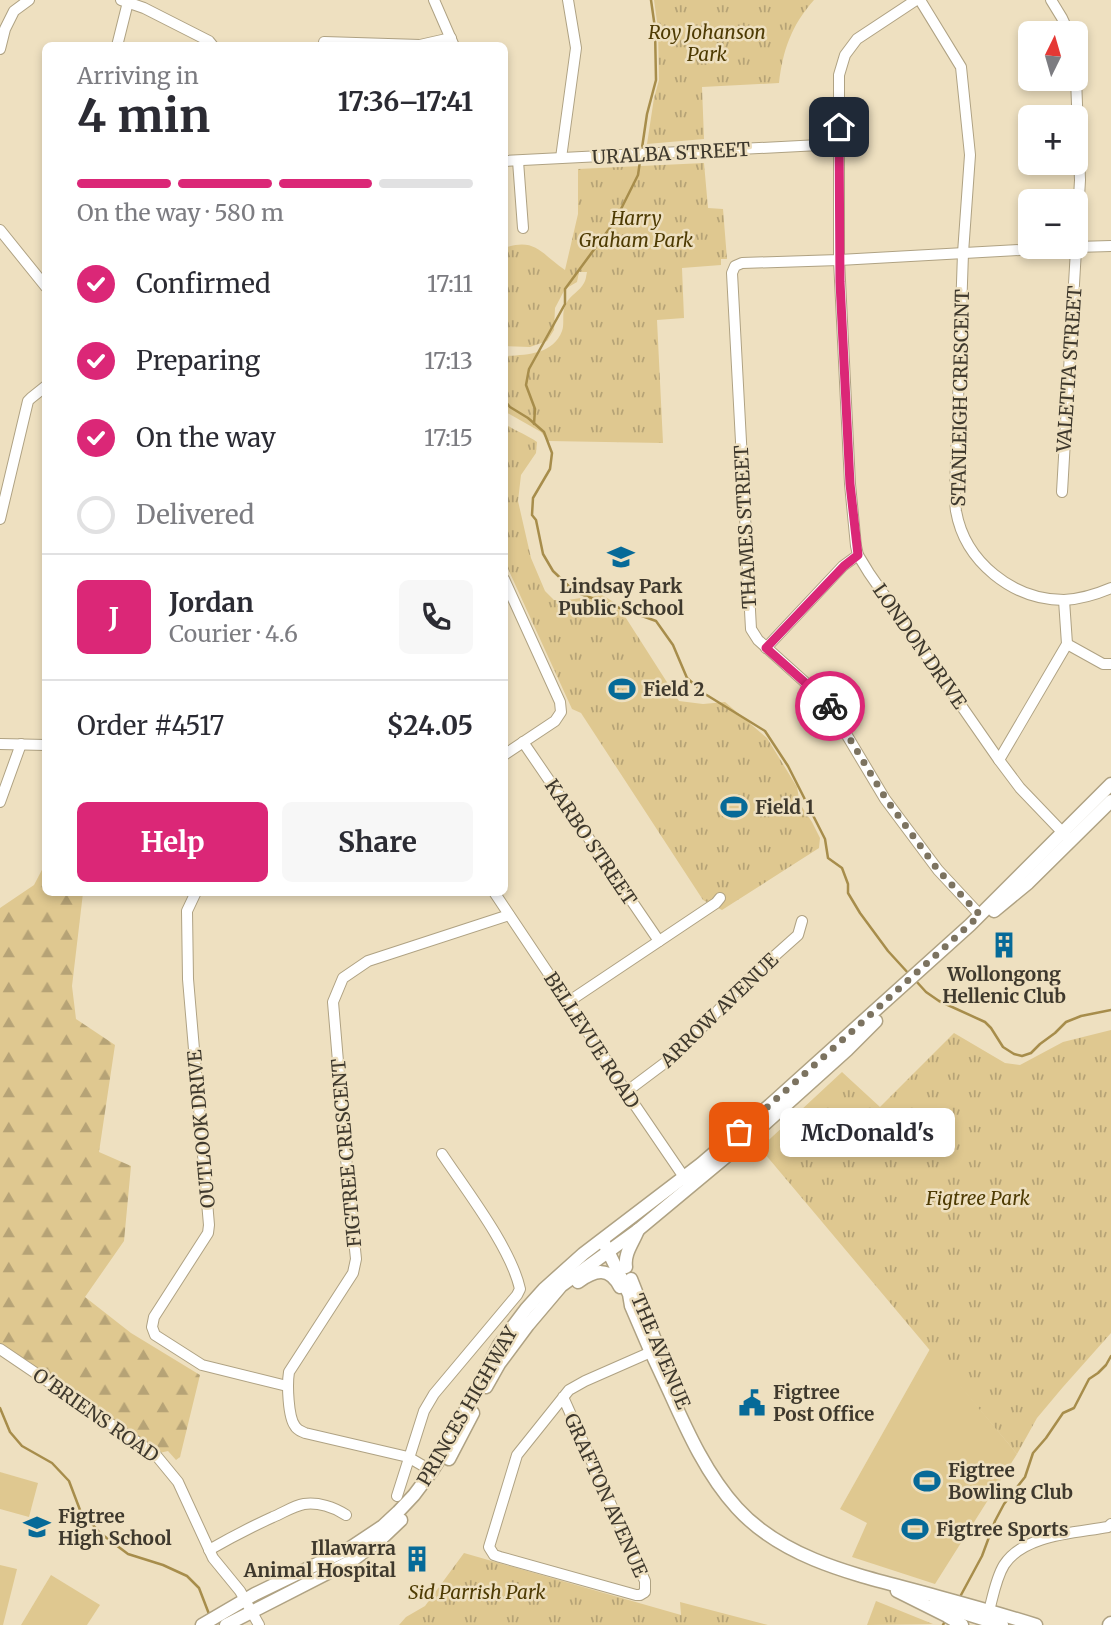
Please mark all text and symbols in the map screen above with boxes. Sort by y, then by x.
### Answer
park label: Roy Johanson Park [648,20,766,66]
north arrow [1018,21,1088,91]
map controls [1018,21,1088,259]
text: Arriving in [77,61,199,90]
text: 17:36–17:41 [338,85,473,118]
text: 4 min [77,87,210,145]
pin [809,97,869,157]
button: + [1018,105,1088,175]
icon: home [820,108,858,146]
street label: URALBA STREET [591,137,751,169]
button: − [1018,189,1088,259]
text: On the way · 580 m [77,198,284,227]
park label: Harry Graham Park [579,206,694,252]
icon: check [77,265,115,303]
text: Confirmed [136,267,271,300]
text: 17:11 [427,269,473,298]
street label: VALETTA STREET [1051,285,1087,454]
street label: STANLEIGH CRESCENT [946,289,974,507]
icon: check [77,342,115,380]
text: Preparing [136,344,260,377]
text: 17:13 [424,346,473,375]
icon: check [77,419,115,457]
text: On the way [136,421,276,454]
text: 17:15 [424,423,473,452]
street label: THAMES STREET [729,444,761,610]
text: Delivered [136,498,255,531]
school or university icon: Lindsay Park Public School [606,542,636,572]
place label: Lindsay Park Public School [558,574,684,620]
street label: LONDON DRIVE [868,579,972,713]
button: phone [399,580,473,654]
text: Jordan [169,586,254,619]
text: J [109,601,119,634]
text: Courier · 4.6 [169,619,298,648]
courier [795,671,865,741]
sports icon: Field 2 [607,674,637,704]
place label: Field 2 [643,677,705,701]
icon: bike [811,687,849,725]
text: Order #4517 [77,709,224,742]
text: $24.05 [387,709,473,742]
street label: KARBO STREET [540,774,642,910]
sports icon: Field 1 [719,792,749,822]
place label: Field 1 [755,795,815,819]
button: Help [77,802,268,882]
button: Share [282,802,473,882]
building icon: Wollongong Hellenic Club [989,930,1019,960]
street label: ARROW AVENUE [654,948,783,1073]
place label: Wollongong Hellenic Club [942,962,1066,1008]
street label: BELLEVUE ROAD [539,967,645,1113]
street label: OUTLOOK DRIVE [182,1049,220,1209]
street label: FIGTREE CRESCENT [326,1058,366,1248]
pin [709,1102,769,1162]
callout: McDonald's [781,1108,956,1156]
icon: bag [720,1113,758,1151]
text: McDonald's [801,1118,934,1147]
park label: Figtree Park [925,1186,1031,1210]
street label: THE AVENUE [626,1290,696,1412]
street label: PRINCES HIGHWAY [412,1321,523,1490]
street label: O'BRIENS ROAD [28,1363,164,1467]
place label: Figtree Post Office [773,1380,874,1426]
public building icon: Figtree Post Office [737,1388,767,1418]
street label: GRAFTON AVENUE [559,1409,653,1581]
place label: Figtree Bowling Club [948,1458,1073,1504]
sports icon: Figtree Bowling Club [912,1466,942,1496]
place label: Figtree High School [58,1504,172,1550]
school or university icon: Figtree High School [22,1512,52,1542]
sports icon: Figtree Sports [900,1514,930,1544]
place label: Figtree Sports [936,1517,1069,1541]
place label: Illawarra Animal Hospital [243,1536,396,1582]
building icon: Illawarra Animal Hospital [402,1544,432,1574]
park label: Sid Parrish Park [408,1580,546,1604]

